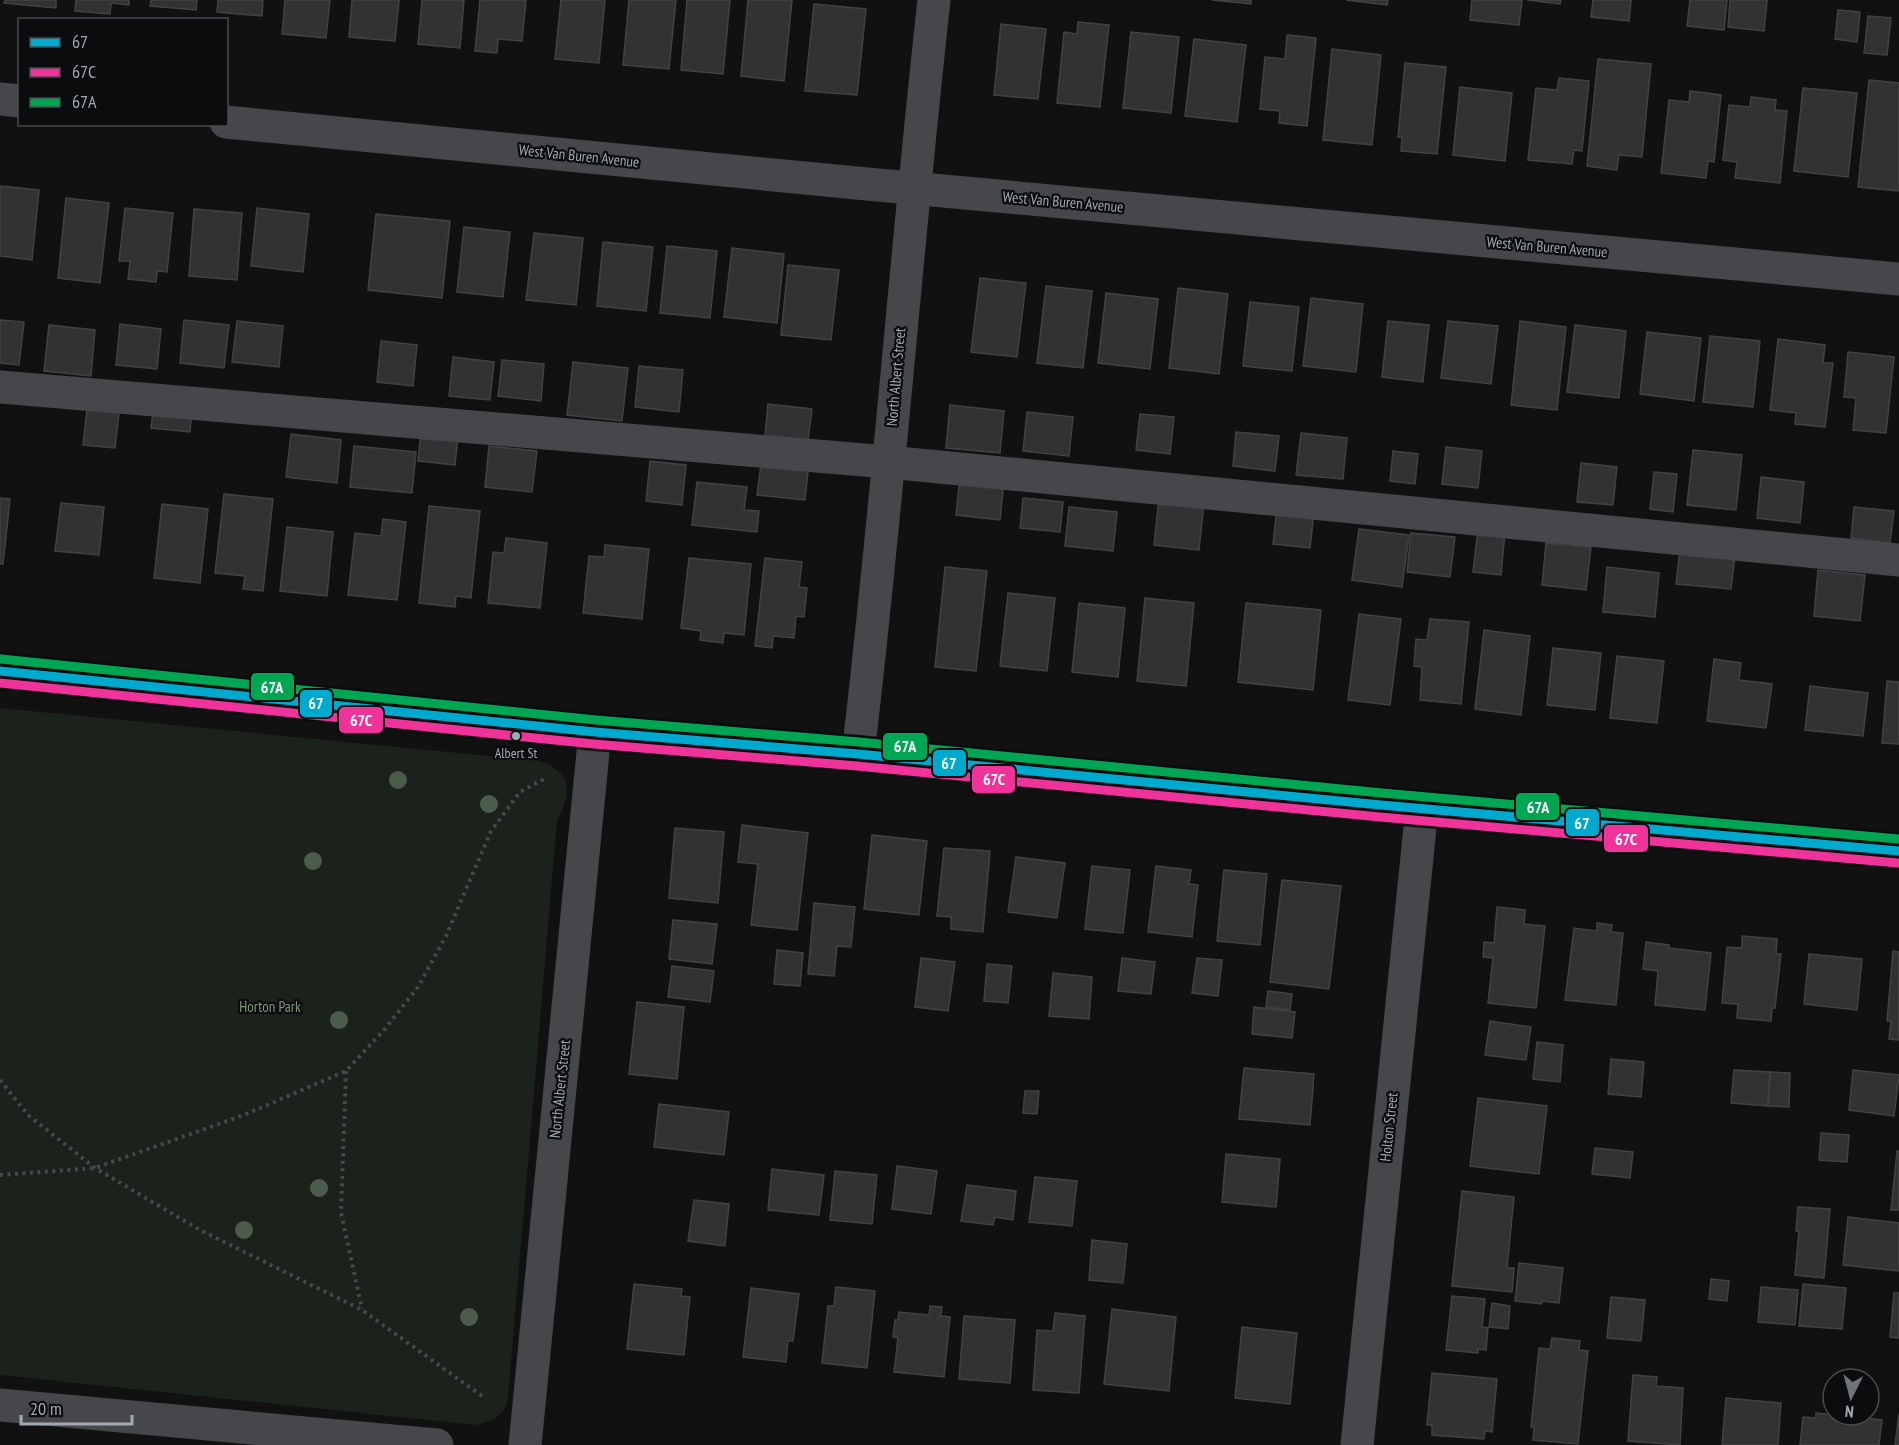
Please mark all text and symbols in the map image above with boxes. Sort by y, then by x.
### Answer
legend [18,18,228,126]
text: 67 [72,30,88,53]
text: 67C [72,60,96,83]
text: 67A [72,90,97,113]
street label: West Van Buren Avenue [518,140,640,171]
street label: West Van Buren Avenue [1002,187,1124,216]
street label: West Van Buren Avenue [1486,232,1608,261]
street label: North Albert Street [882,327,909,427]
line badge: 67A [250,672,295,701]
text: 67A [261,677,284,697]
line badge: 67 [299,689,333,718]
text: 67 [308,693,324,713]
line badge: 67C [338,706,384,734]
text: 67C [350,710,373,730]
marker: Albert St [510,730,522,742]
line badge: 67A [882,732,928,761]
text: 67A [894,736,917,756]
place label: Albert St [495,744,537,762]
line badge: 67 [932,749,967,777]
text: 67 [941,753,957,773]
line badge: 67C [971,765,1016,794]
text: 67C [983,769,1006,789]
line badge: 67A [1515,792,1560,821]
text: 67A [1527,797,1550,817]
line badge: 67 [1565,808,1600,837]
text: 67 [1574,813,1590,833]
line badge: 67C [1603,824,1649,853]
text: 67C [1615,829,1638,849]
park label: Horton Park [239,997,301,1016]
street label: North Albert Street [545,1039,574,1139]
street label: Holton Street [1375,1091,1402,1162]
north arrow [1821,1367,1881,1427]
scale bar [21,1388,132,1426]
text: 20 m [30,1397,62,1420]
text: N [1844,1402,1855,1422]

